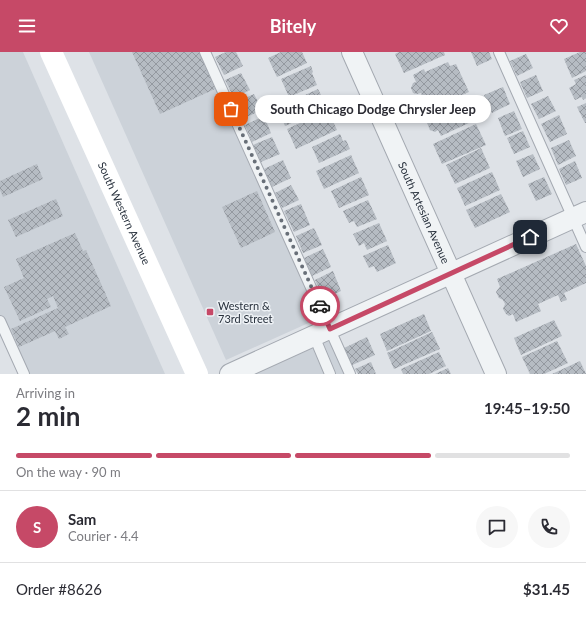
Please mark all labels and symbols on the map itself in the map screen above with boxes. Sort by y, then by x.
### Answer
pin [214,92,248,126]
callout: South Chicago Dodge Chrysler Jeep [255,95,491,123]
street label: South Western Avenue [96,160,154,267]
street label: South Artesian Avenue [396,160,453,265]
pin [513,220,547,254]
courier [300,286,340,326]
place label: Western & 73rd Street [218,299,273,325]
marker: Western & 73rd Street [205,307,215,317]

